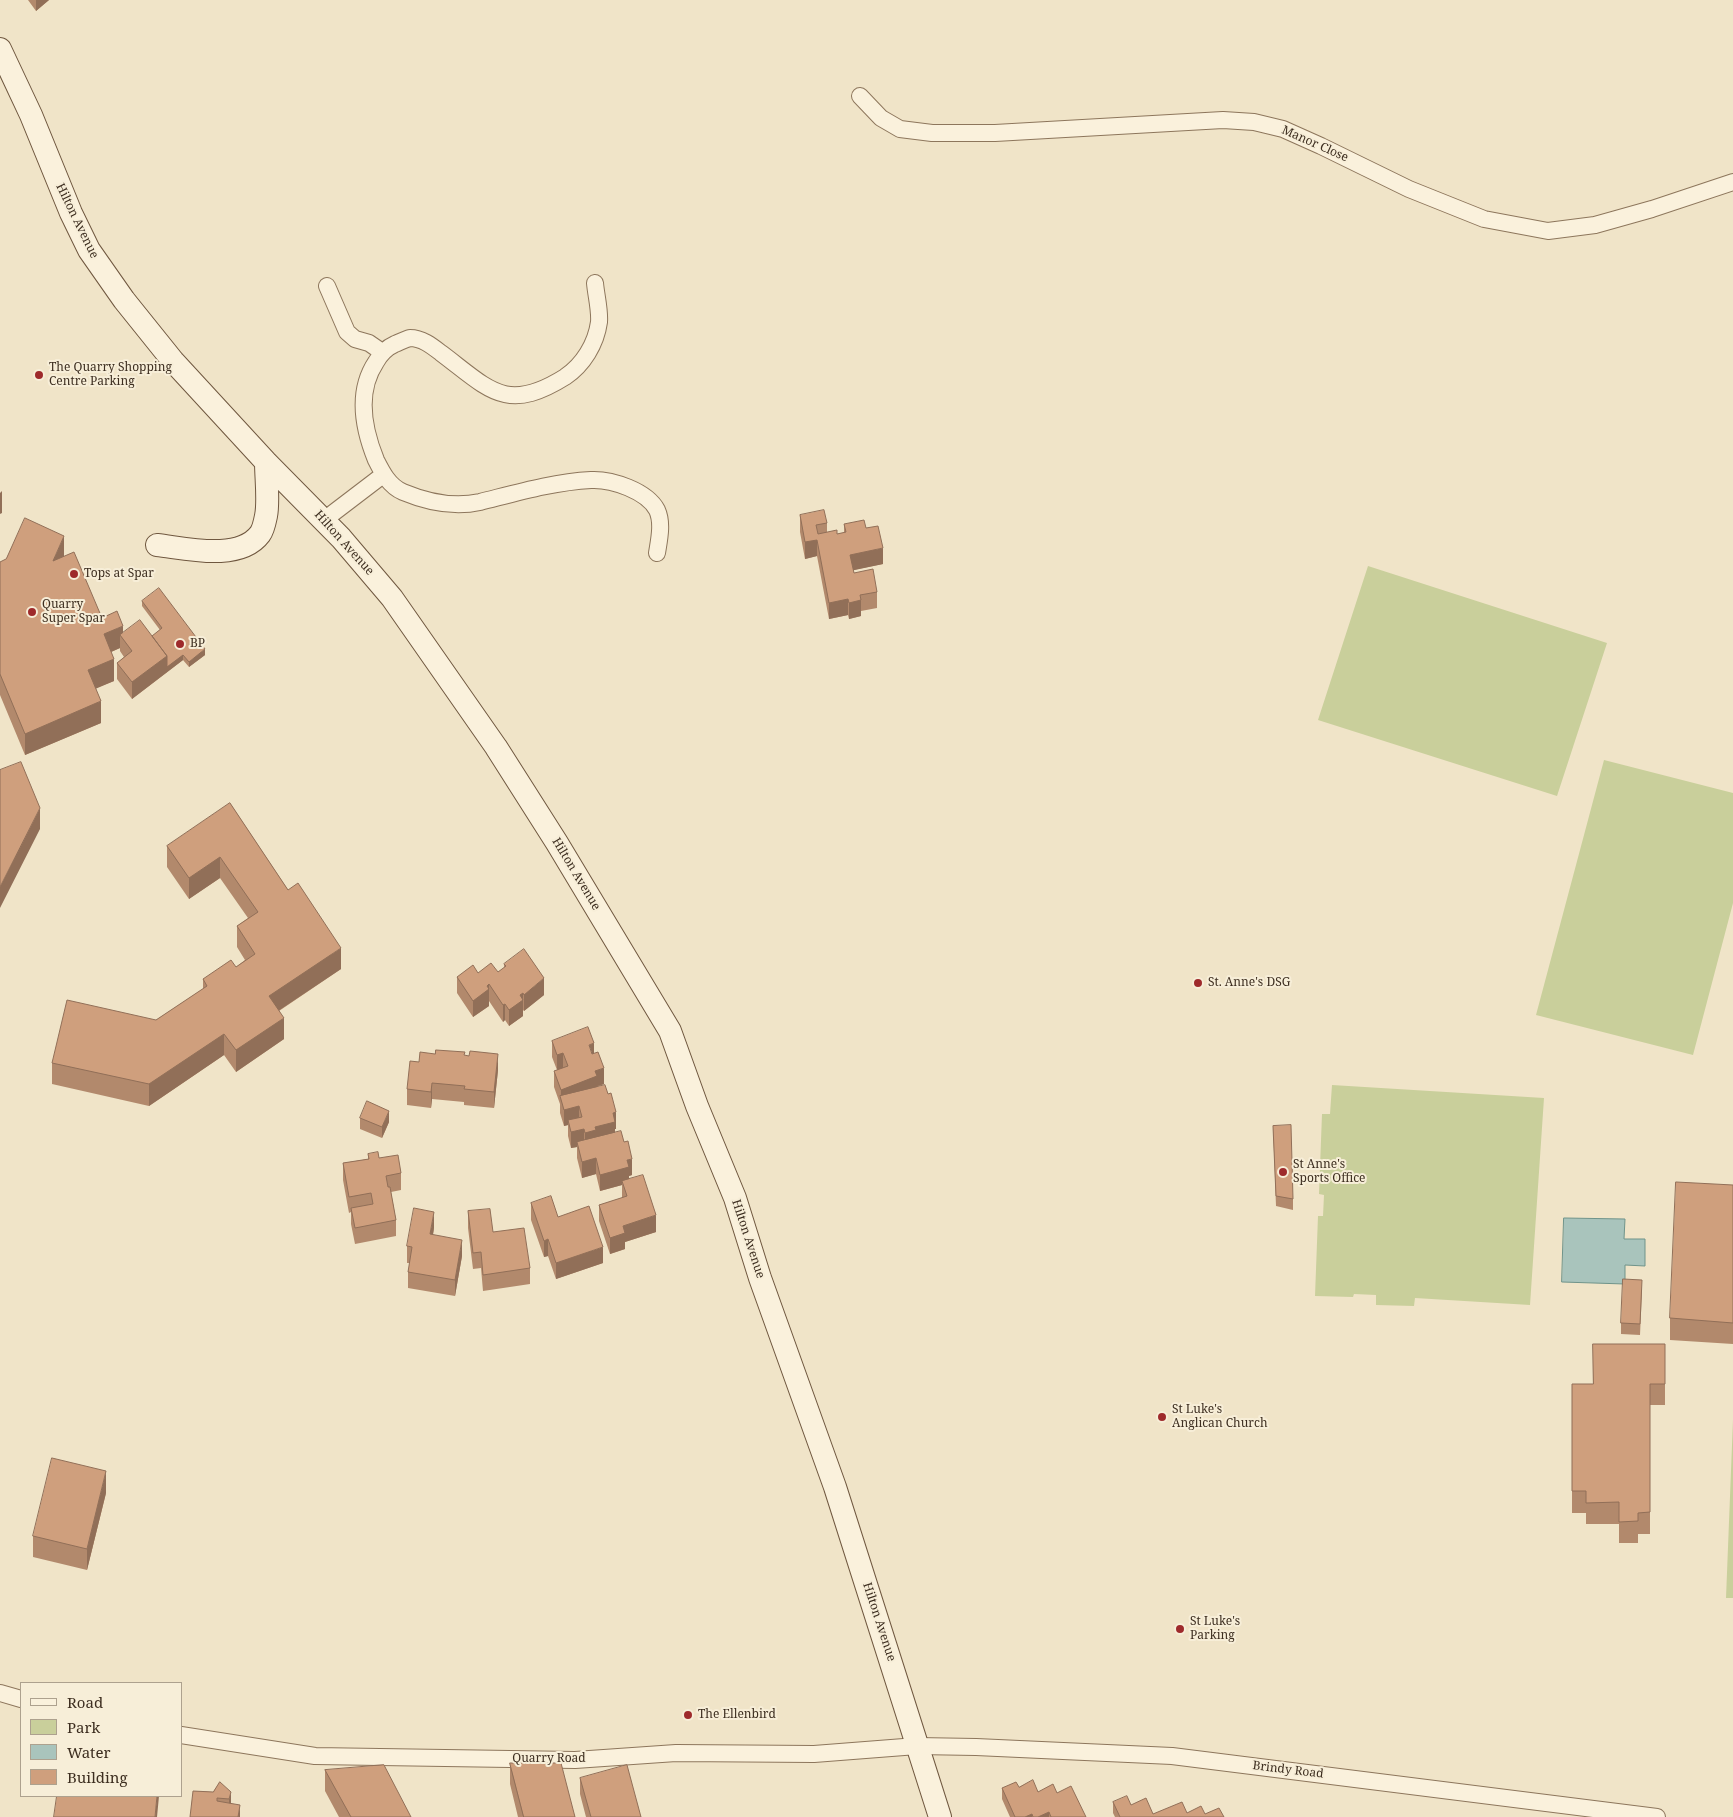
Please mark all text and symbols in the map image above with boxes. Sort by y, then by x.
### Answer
street label: Manor Close [1280,123,1350,165]
street label: Hilton Avenue [53,181,101,261]
place label: The Quarry Shopping Centre Parking [49,361,172,389]
marker: The Quarry Shopping Centre Parking [33,369,45,381]
street label: Hilton Avenue [311,508,377,578]
place label: Tops at Spar [84,567,154,581]
marker: Tops at Spar [68,568,80,580]
place label: Quarry Super Spar [42,598,105,626]
marker: Quarry Super Spar [26,606,38,618]
place label: BP [190,637,205,651]
marker: BP [174,638,186,650]
street label: Hilton Avenue [549,835,603,913]
place label: St. Anne's DSG [1208,976,1290,990]
marker: St. Anne's DSG [1192,977,1204,989]
place label: St Anne's Sports Office [1293,1158,1365,1186]
marker: St Anne's Sports Office [1277,1166,1289,1178]
street label: Hilton Avenue [728,1198,768,1280]
place label: St Luke's Anglican Church [1172,1403,1268,1431]
marker: St Luke's Anglican Church [1156,1411,1168,1423]
street label: Hilton Avenue [859,1581,899,1663]
place label: St Luke's Parking [1190,1615,1240,1643]
marker: St Luke's Parking [1174,1623,1186,1635]
legend [20,1682,182,1797]
text: Road [67,1692,103,1712]
place label: The Ellenbird [698,1708,776,1722]
marker: The Ellenbird [682,1709,694,1721]
text: Park [67,1717,100,1737]
text: Water [67,1742,110,1762]
street label: Quarry Road [512,1752,586,1766]
street label: Brindy Road [1252,1759,1324,1781]
text: Building [67,1767,128,1787]

